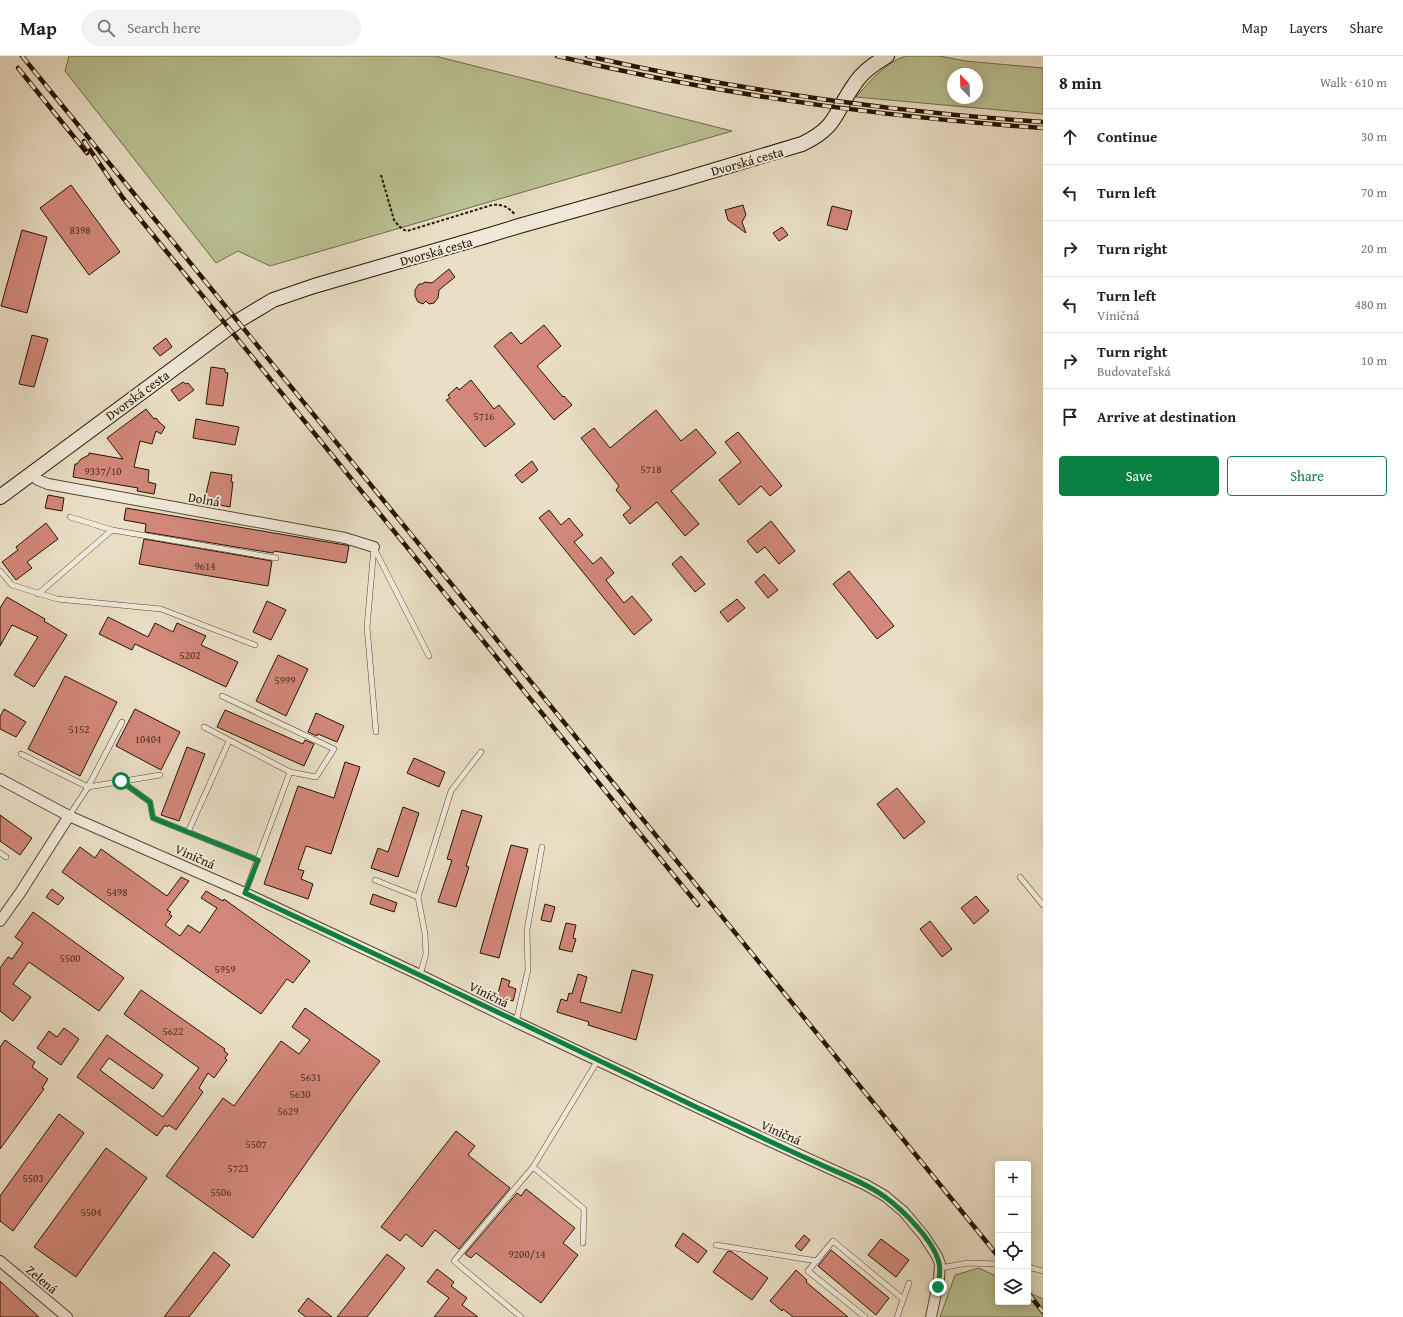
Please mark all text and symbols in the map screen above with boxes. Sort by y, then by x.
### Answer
search box [81,10,361,46]
text: Map [20,14,57,42]
icon: search [95,17,117,39]
text: Search here [127,17,201,38]
text: Map [1242,18,1268,38]
text: Layers [1290,18,1328,38]
text: Share [1350,18,1383,38]
north arrow [947,68,983,104]
text: 8 min [1059,70,1101,95]
text: Walk · 610 m [1320,73,1387,92]
icon: ahead [1059,126,1081,148]
text: Continue [1097,126,1158,147]
text: 30 m [1361,127,1387,146]
street label: Dvorská cesta [709,142,786,181]
icon: left [1059,182,1081,204]
text: Turn left [1097,182,1156,203]
text: 70 m [1361,183,1387,202]
house number: 8398 [69,222,91,238]
street label: Dvorská cesta [398,232,475,271]
icon: right [1059,238,1081,260]
text: Turn right [1097,238,1168,259]
text: 20 m [1361,239,1387,258]
text: Turn left [1097,285,1156,306]
icon: left [1059,294,1081,316]
text: 480 m [1355,295,1387,314]
text: Viničná [1097,306,1139,325]
text: Turn right [1097,341,1168,362]
icon: right [1059,350,1081,372]
text: 10 m [1361,351,1387,370]
text: Budovateľská [1097,362,1171,381]
street label: Dvorská cesta [102,365,174,425]
icon: arrive [1059,406,1081,428]
text: Arrive at destination [1097,406,1236,427]
house number: 5716 [473,408,495,424]
button: Save [1059,456,1219,496]
button: Share [1227,456,1387,496]
house number: 5718 [640,461,662,477]
house number: 9337/10 [85,463,121,479]
street label: Dolná [187,487,222,512]
house number: 9614 [194,558,216,574]
house number: 5202 [179,647,201,663]
house number: 5999 [274,672,296,688]
house number: 5152 [68,721,90,737]
house number: 10404 [135,731,161,747]
route start [112,772,130,790]
street label: Viničná [172,839,219,874]
house number: 5498 [106,884,128,900]
house number: 5500 [59,950,81,966]
house number: 5959 [214,961,236,977]
street label: Viničná [466,977,513,1013]
house number: 5622 [162,1023,184,1039]
house number: 5631 [300,1069,322,1085]
house number: 5630 [289,1086,311,1102]
house number: 5629 [277,1103,299,1119]
street label: Viničná [758,1115,805,1150]
house number: 5507 [245,1136,267,1152]
house number: 5723 [227,1160,249,1176]
map controls [995,1161,1031,1305]
button: + [995,1161,1031,1197]
house number: 5503 [22,1170,44,1186]
house number: 5506 [210,1184,232,1200]
button: − [995,1197,1031,1233]
house number: 5504 [80,1204,102,1220]
button: locate [995,1233,1031,1269]
house number: 9200/14 [509,1246,545,1262]
street label: Zelená [22,1260,62,1299]
button: layers [995,1269,1031,1305]
route end [929,1278,947,1296]

